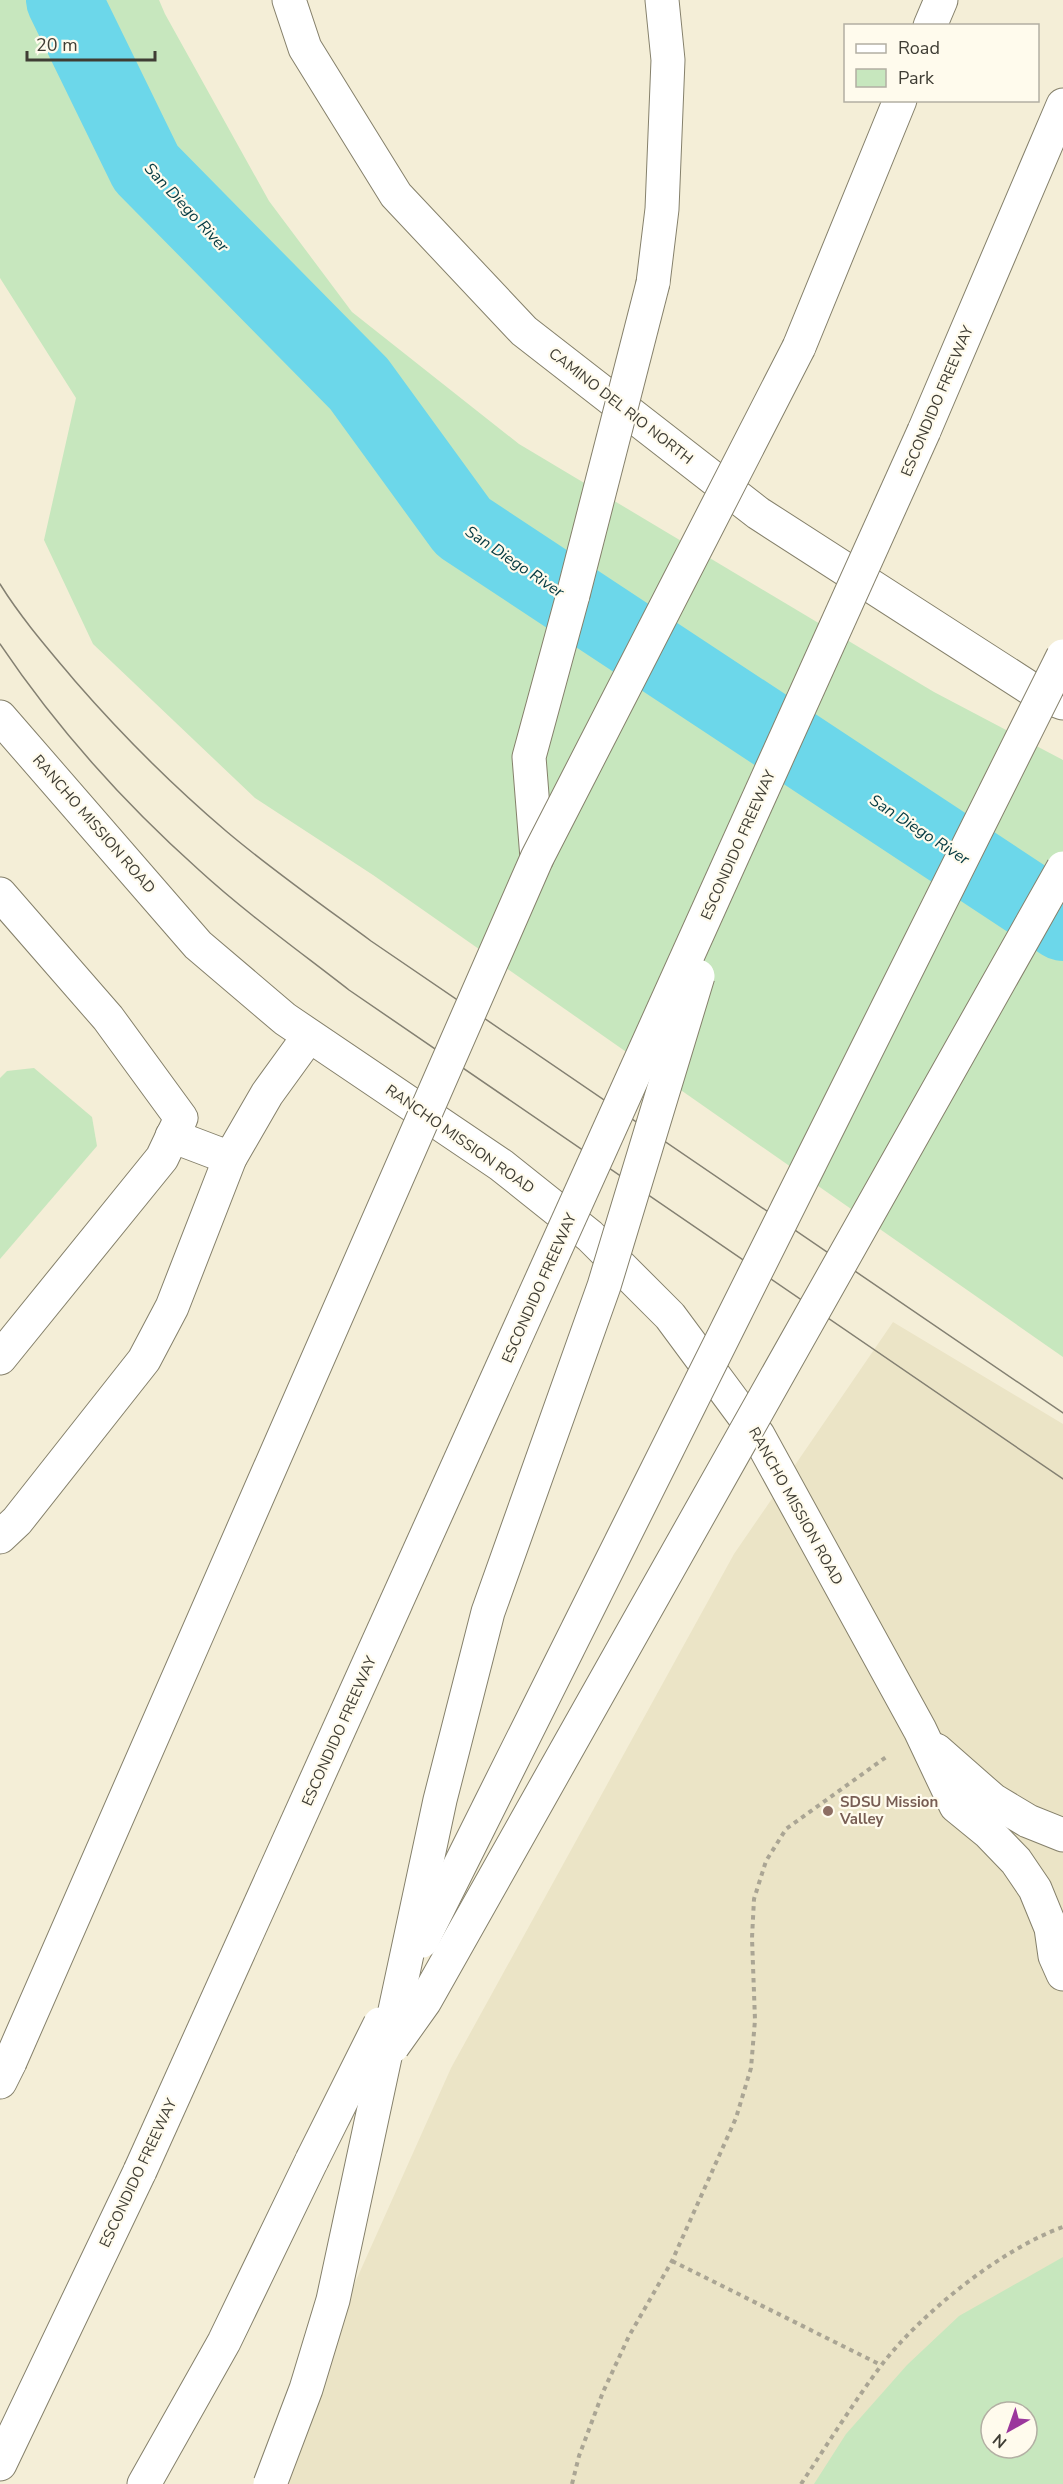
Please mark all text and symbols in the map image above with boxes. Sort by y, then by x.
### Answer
scale bar [27,24,154,62]
legend [844,24,1039,102]
text: 20 m [36,33,78,57]
text: Road [898,36,940,60]
text: Park [898,66,935,90]
water label: San Diego River [139,158,234,258]
street label: ESCONDIDO FREEWAY [896,322,978,479]
street label: CAMINO DEL RIO NORTH [545,343,697,469]
water label: San Diego River [461,521,569,604]
street label: RANCHO MISSION ROAD [28,750,160,898]
street label: ESCONDIDO FREEWAY [696,766,780,923]
water label: San Diego River [865,789,975,871]
street label: RANCHO MISSION ROAD [382,1080,538,1198]
street label: ESCONDIDO FREEWAY [497,1209,581,1366]
street label: RANCHO MISSION ROAD [744,1424,848,1588]
street label: ESCONDIDO FREEWAY [297,1652,381,1809]
place label: SDSU Mission Valley [839,1792,938,1829]
marker: SDSU Mission Valley [821,1804,835,1818]
street label: ESCONDIDO FREEWAY [95,2094,182,2251]
north arrow [979,2400,1039,2460]
text: N [988,2428,1012,2453]

